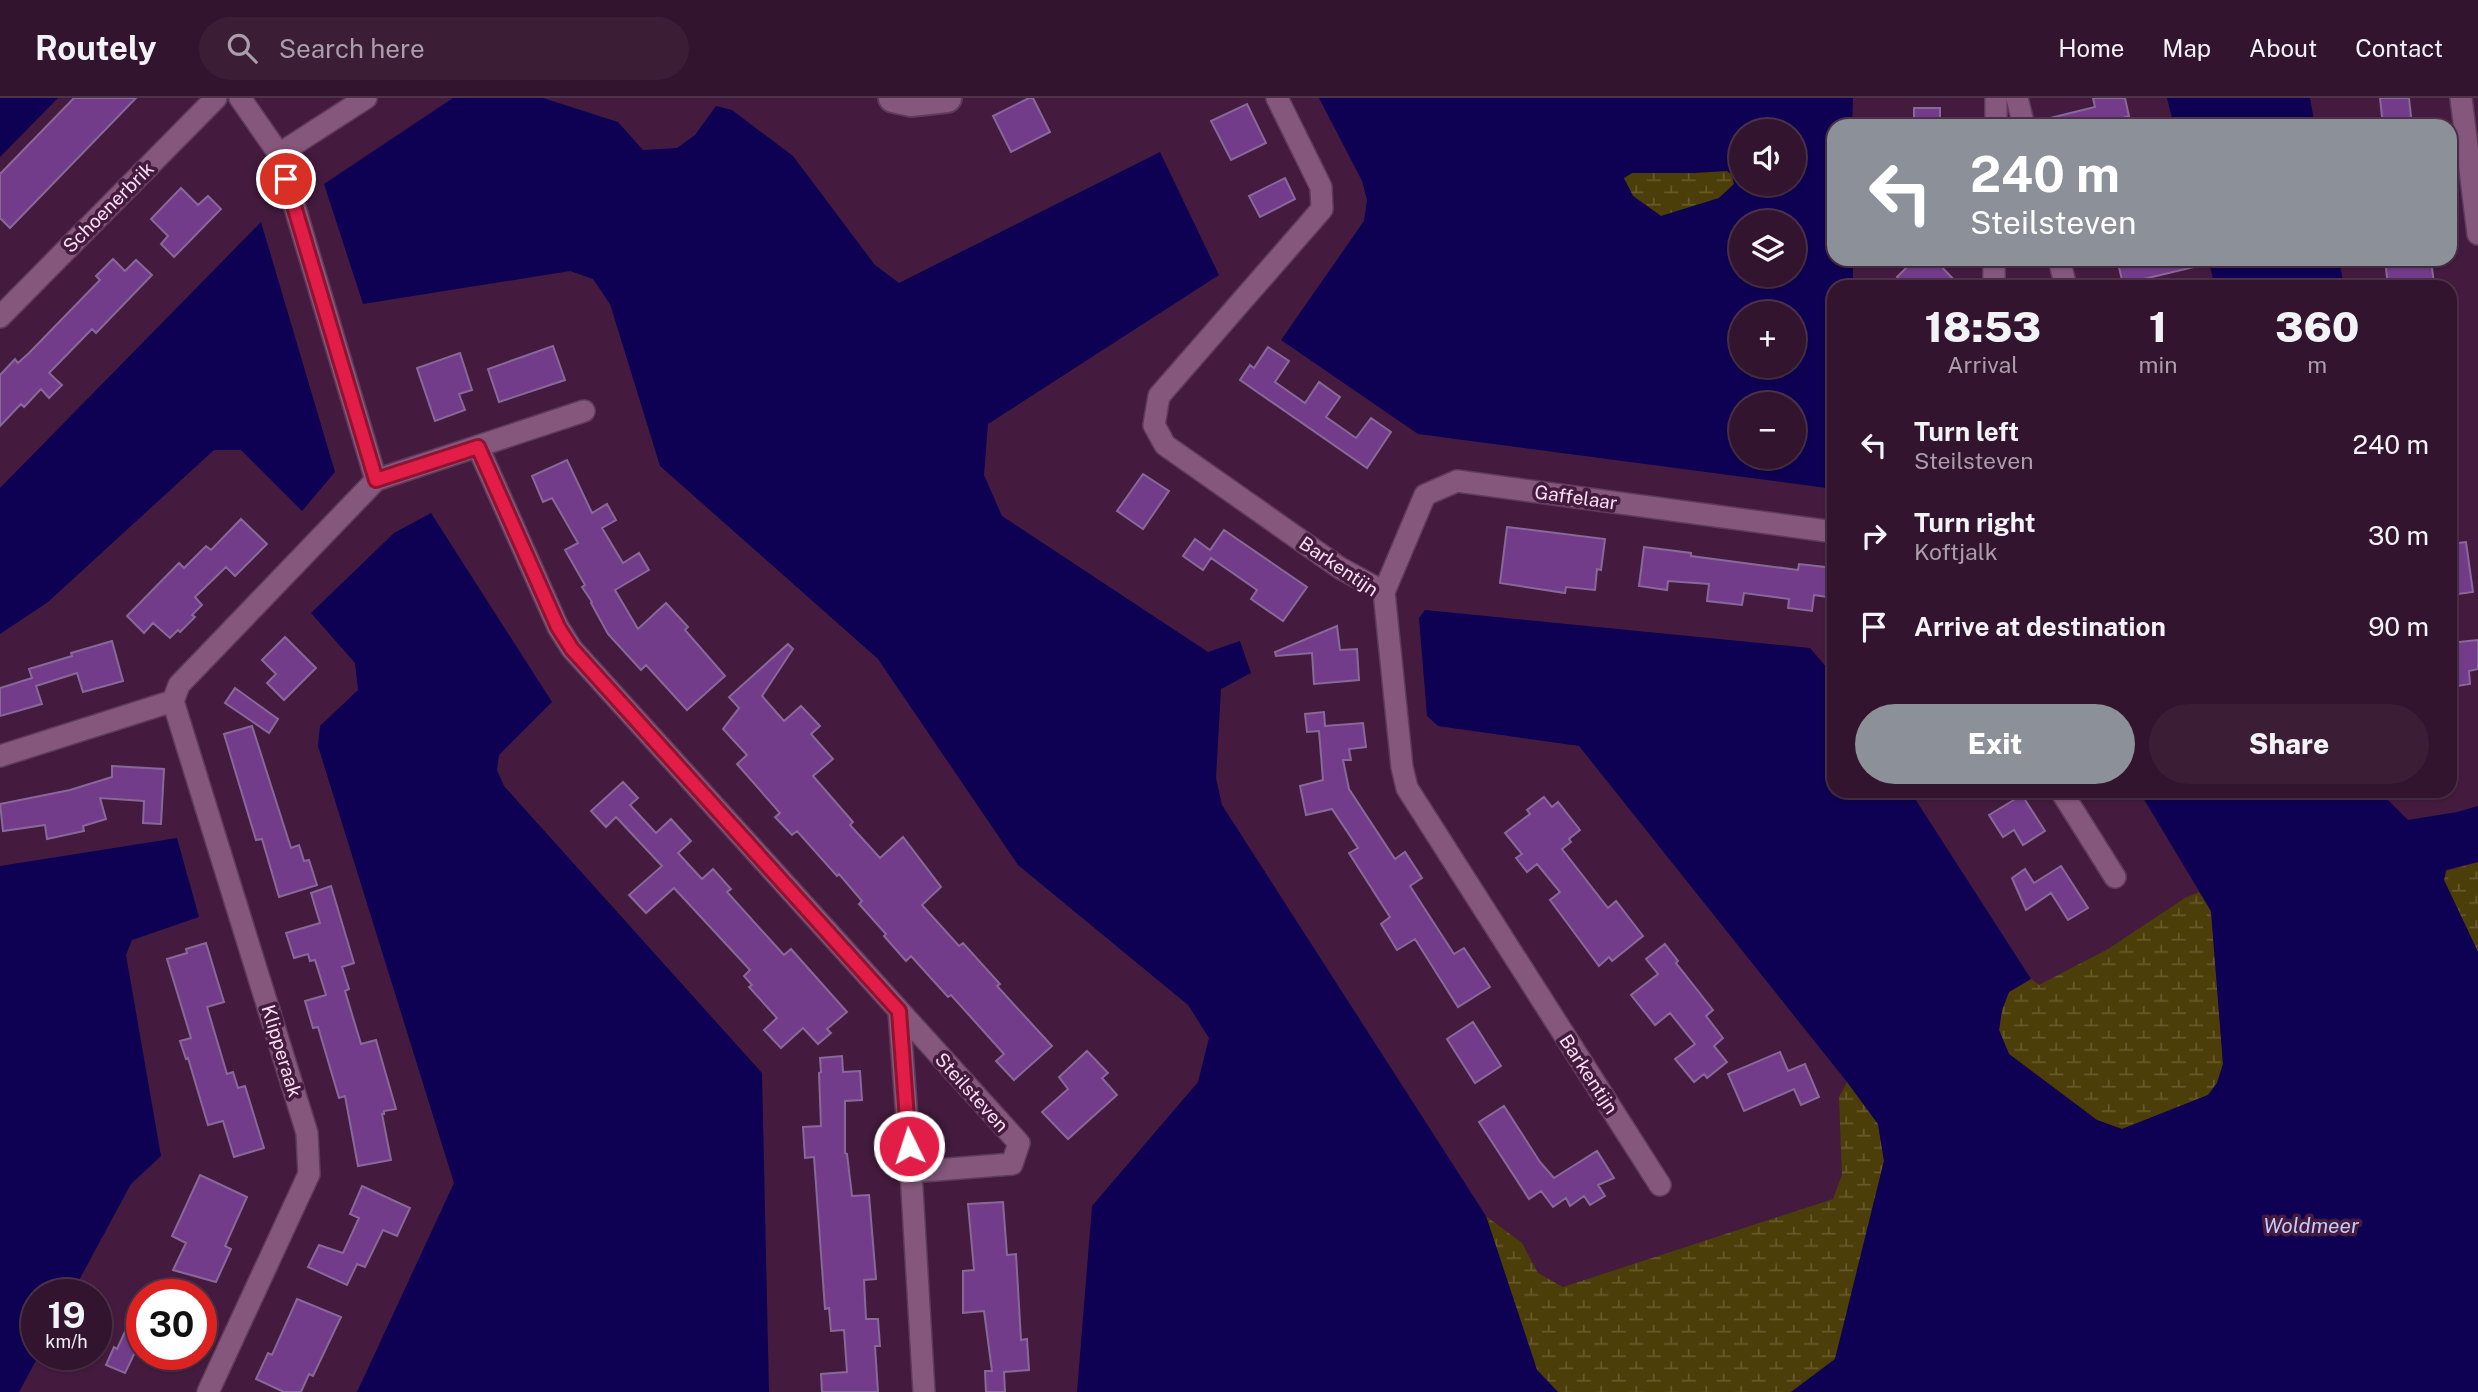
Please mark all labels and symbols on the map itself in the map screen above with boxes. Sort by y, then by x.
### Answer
pin [256,149,316,209]
street label: Schoenerbrik [58,157,158,257]
street label: Gaffelaar [1533,480,1619,514]
street label: Barkentijn [1295,532,1383,600]
street label: Klipperaak [258,1002,307,1100]
street label: Barkentijn [1555,1030,1623,1118]
street label: Steilsteven [931,1048,1013,1136]
position arrow [872,1109,946,1183]
water label: Woldmeer [2263,1213,2360,1238]
speed limit sign: 30 [126,1279,217,1370]

